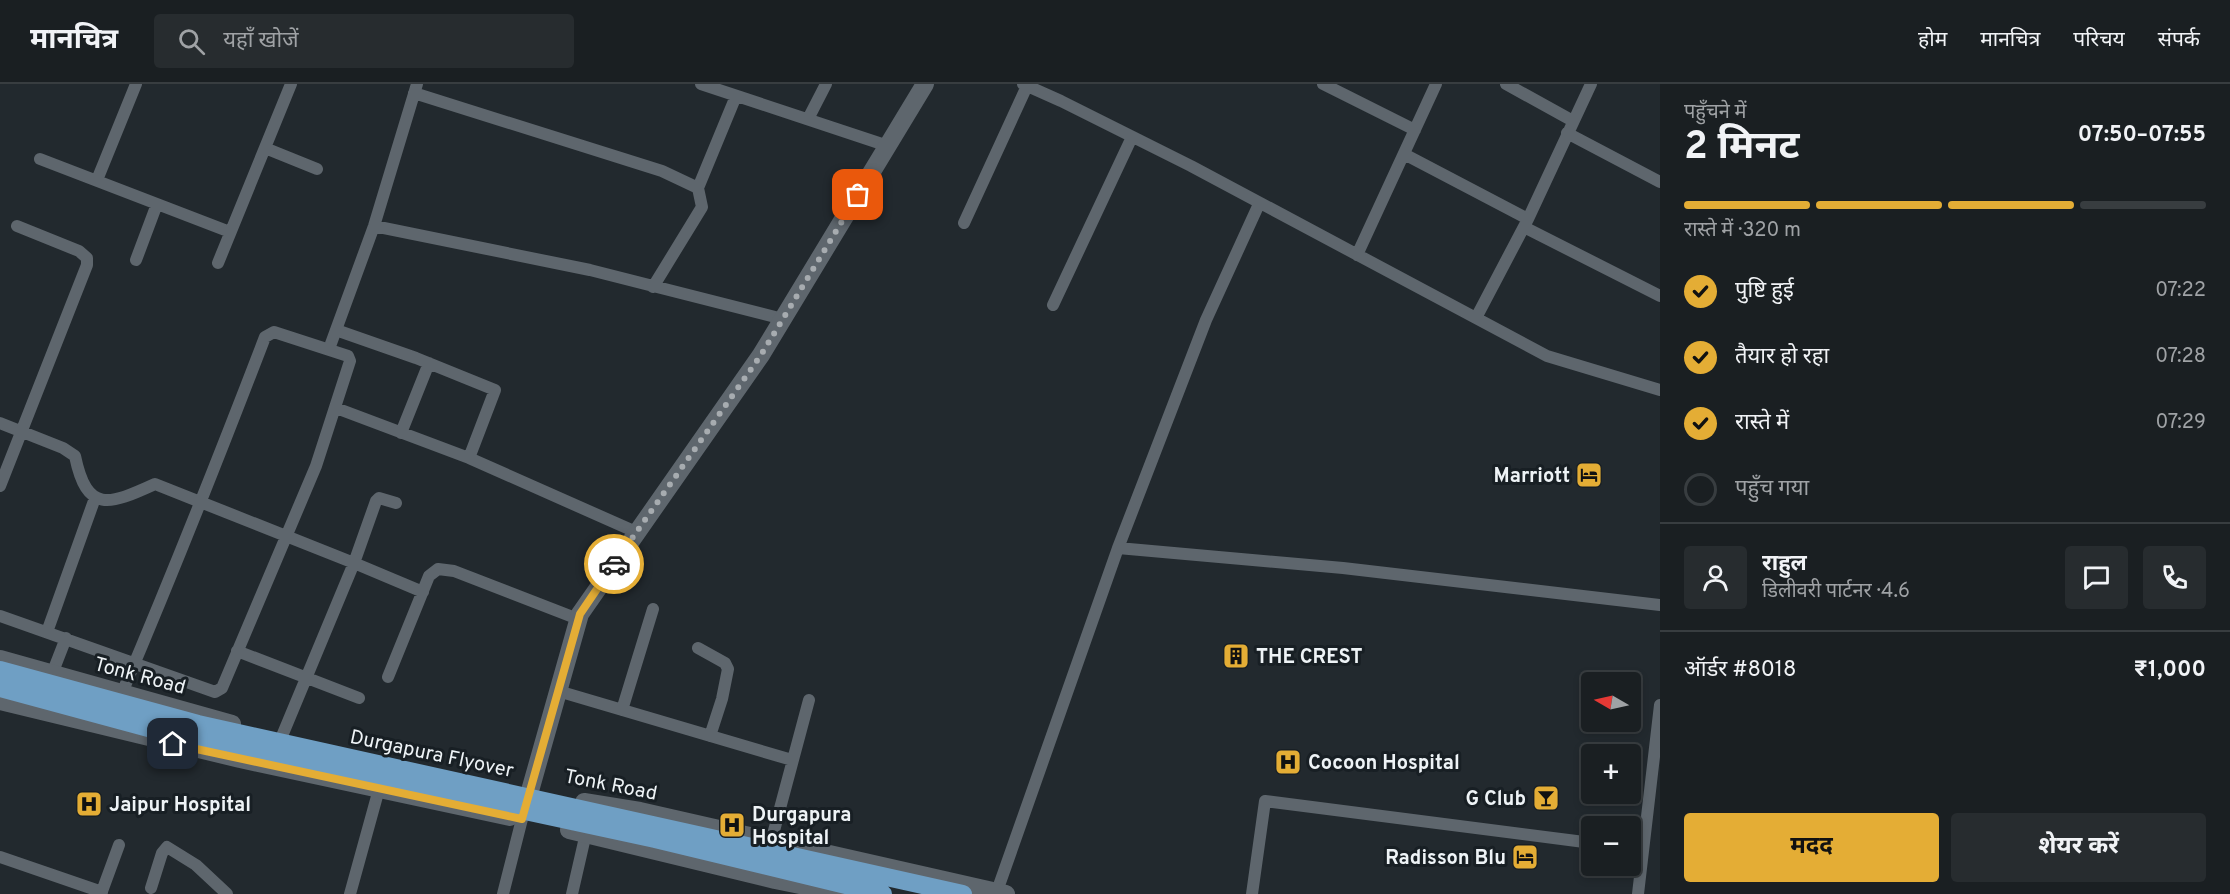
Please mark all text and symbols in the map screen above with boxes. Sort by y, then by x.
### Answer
search box [154,14,574,68]
text: मानचित्र [30,23,118,59]
icon: search [175,25,208,58]
text: होम [1918,27,1947,54]
text: मानचित्र [1980,27,2040,54]
text: परिचय [2073,27,2125,54]
text: संपर्क [2158,27,2200,54]
text: यहाँ खोजें [223,28,299,55]
text: पहुँचने में [1684,100,1746,126]
text: 07:50–07:55 [2078,122,2206,149]
text: 2 मिनट [1684,124,1799,173]
pin [832,169,883,220]
icon: bag [841,178,874,211]
text: रास्ते में · 320 m [1684,218,1801,244]
icon: check [1684,275,1717,308]
text: पुष्टि हुई [1735,278,1794,305]
text: 07:22 [2155,278,2206,304]
icon: check [1684,341,1717,374]
text: तैयार हो रहा [1735,344,1829,371]
text: 07:28 [2155,344,2206,370]
icon: check [1684,407,1717,440]
text: रास्ते में [1735,410,1789,437]
text: 07:29 [2155,410,2206,436]
hotel icon: Marriott [1574,460,1604,490]
place label: Marriott [1494,464,1570,490]
text: पहुँच गया [1735,476,1809,503]
courier [584,534,644,594]
button: person [1684,546,1747,609]
button: chat [2065,546,2128,609]
button: phone [2143,546,2206,609]
icon: car [598,548,631,581]
text: राहुल [1762,551,1807,578]
text: डिलीवरी पार्टनर · 4.6 [1762,579,1910,605]
building icon: THE CREST [1221,641,1251,671]
place label: THE CREST [1256,645,1362,671]
street label: Tonk Road [91,652,188,702]
text: ऑर्डर #8018 [1684,657,1796,684]
text: ₹1,000 [2133,657,2206,684]
north arrow [1581,672,1641,732]
map controls [1581,672,1641,876]
pin [147,718,198,769]
street label: Durgapura Flyover [347,725,516,785]
icon: home [156,727,189,760]
button: + [1581,744,1641,804]
hospital icon: Cocoon Hospital [1273,747,1303,777]
place label: Cocoon Hospital [1308,751,1460,777]
street label: Tonk Road [562,764,659,808]
bar icon: G Club [1531,783,1561,813]
place label: G Club [1465,787,1526,813]
hospital icon: Jaipur Hospital [74,789,104,819]
place label: Jaipur Hospital [109,793,251,819]
place label: Durgapura Hospital [752,803,851,852]
hospital icon: Durgapura Hospital [717,810,747,840]
button: मदद [1684,813,1939,882]
button: शेयर करें [1951,813,2206,882]
button: − [1581,816,1641,876]
hotel icon: Radisson Blu [1510,842,1540,872]
place label: Radisson Blu [1385,846,1506,872]

